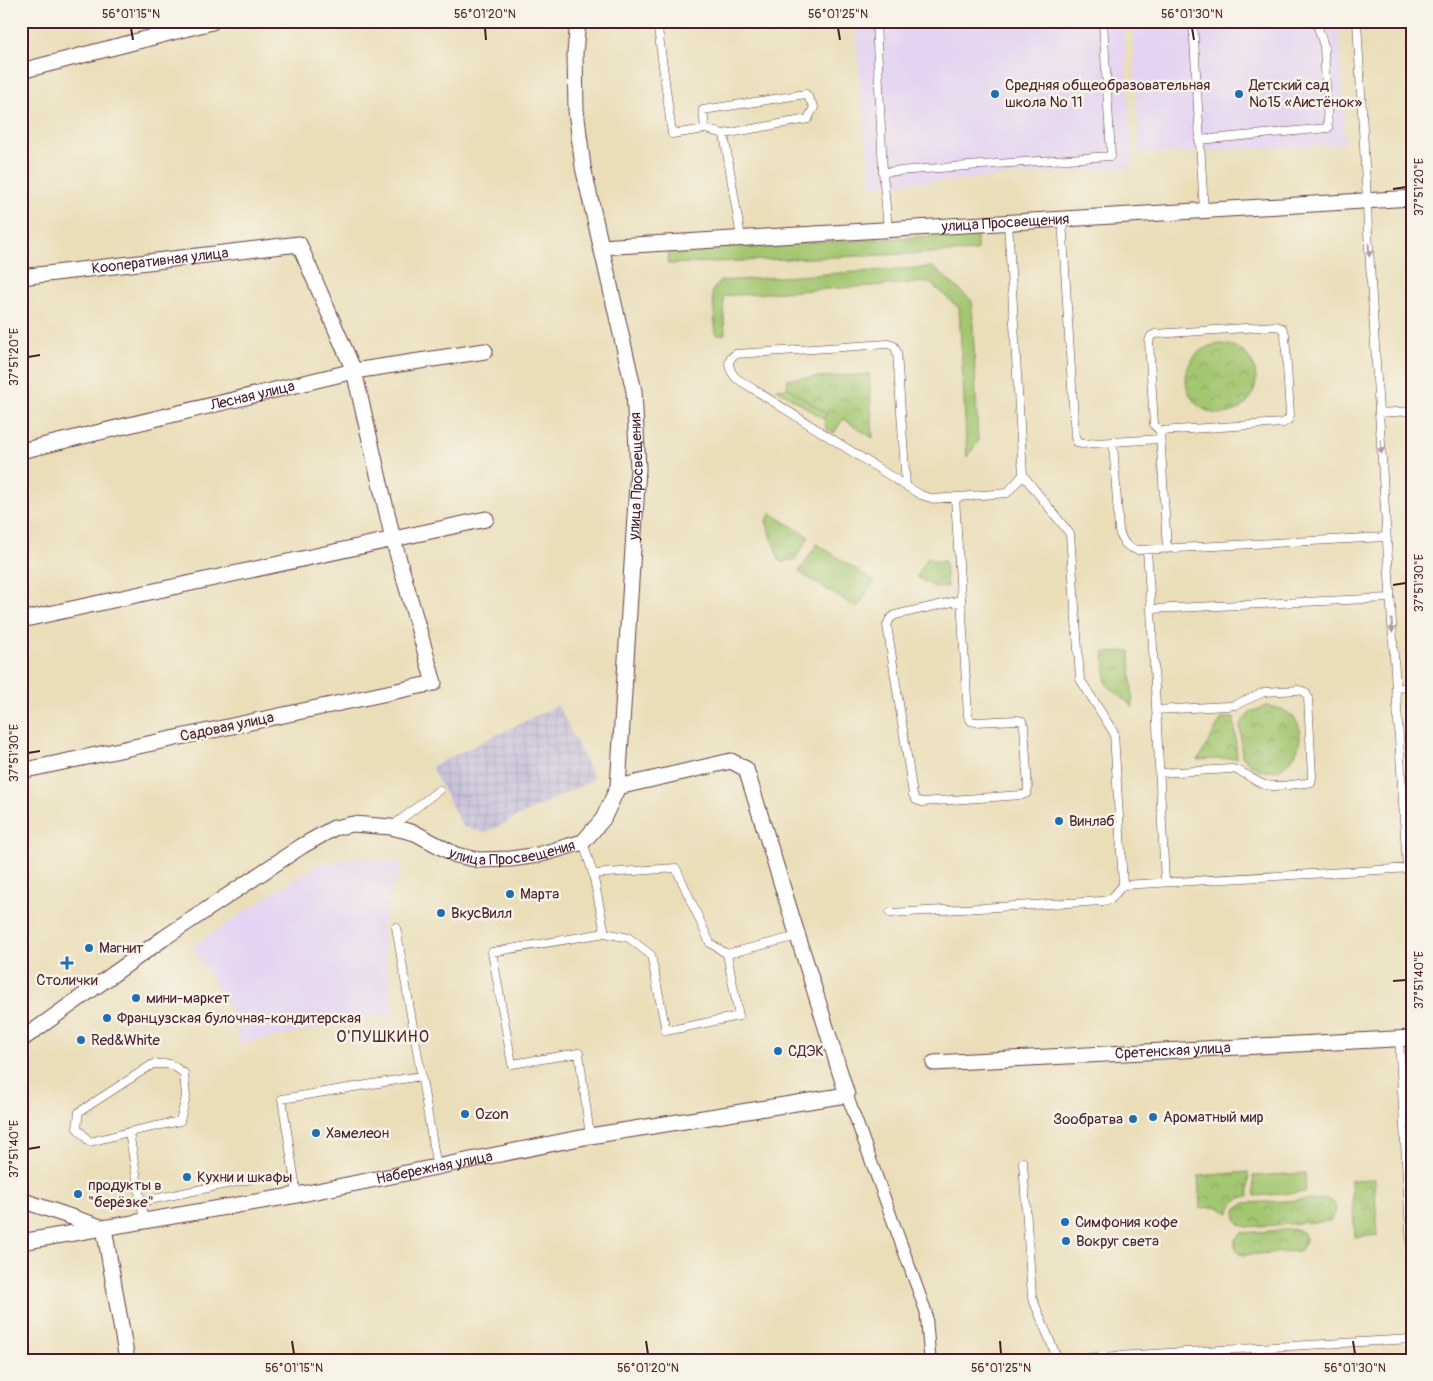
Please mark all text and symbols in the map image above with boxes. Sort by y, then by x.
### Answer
text: 56°01'15"N [102,7,160,22]
text: 56°01'20"N [454,7,516,22]
text: 56°01'25"N [808,7,868,22]
text: 56°01'30"N [1161,7,1223,22]
place label: Средняя общеобразовательная школа № 11 [1005,76,1210,112]
place label: Детский сад №15 «Аистёнок» [1248,76,1363,112]
marker: Средняя общеобразовательная школа № 11 [989,88,1001,100]
marker: Детский сад №15 «Аистёнок» [1233,88,1245,100]
text: 37°51'20"E [1412,158,1427,216]
street label: улица Просвещения [940,209,1070,236]
one-way arrow [1365,242,1373,258]
street label: Кооперативная улица [91,243,230,278]
text: 37°51'20"E [7,328,22,386]
street label: Лесная улица [207,376,297,415]
street label: улица Просвещения [624,412,648,542]
one-way arrow [1377,439,1385,455]
text: 37°51'30"E [1412,554,1427,612]
one-way arrow [1389,619,1397,635]
street label: Садовая улица [178,708,276,746]
text: 37°51'30"E [7,724,22,782]
place label: Винлаб [1069,812,1115,831]
marker: Винлаб [1053,815,1065,827]
street label: улица Просвещения [444,835,577,870]
place label: Марта [520,885,559,904]
marker: Марта [504,888,516,900]
place label: ВкусВилл [451,904,512,923]
marker: ВкусВилл [435,907,447,919]
place label: Магнит [99,939,144,958]
marker: Магнит [83,942,95,954]
text: 37°51'40"E [1412,951,1427,1009]
marker: Столички [61,957,73,969]
place label: Столички [36,971,98,990]
place label: мини-маркет [146,989,230,1008]
marker: мини-маркет [130,992,142,1004]
place label: Французская булочная-кондитерская [117,1009,361,1028]
marker: Французская булочная-кондитерская [101,1012,113,1024]
district label: О'ПУШКИНО [336,1027,430,1047]
place label: Red&White [91,1031,161,1050]
marker: Red&White [75,1034,87,1046]
street label: Сретенская улица [1114,1038,1231,1063]
place label: СДЭК [788,1042,824,1061]
marker: СДЭК [772,1045,784,1057]
place label: Ozon [475,1105,509,1124]
marker: Ozon [459,1108,471,1120]
place label: Ароматный мир [1163,1108,1263,1127]
place label: Зообратва [1053,1110,1123,1129]
marker: Ароматный мир [1147,1111,1159,1123]
marker: Зообратва [1127,1113,1139,1125]
text: 37°51'40"E [7,1120,22,1178]
place label: Хамелеон [326,1124,389,1143]
marker: Хамелеон [310,1127,322,1139]
street label: Набережная улица [374,1146,494,1188]
place label: Кухни и шкафы [197,1168,292,1187]
marker: Кухни и шкафы [181,1171,193,1183]
place label: продукты в "берёзке" [88,1176,162,1212]
marker: продукты в "берёзке" [72,1188,84,1200]
place label: Симфония кофе [1075,1213,1178,1232]
marker: Симфония кофе [1059,1216,1071,1228]
place label: Вокруг света [1076,1232,1159,1251]
marker: Вокруг света [1060,1235,1072,1247]
text: 56°01'15"N [265,1361,323,1376]
text: 56°01'20"N [617,1361,679,1376]
text: 56°01'25"N [971,1361,1031,1376]
text: 56°01'30"N [1324,1361,1386,1376]

